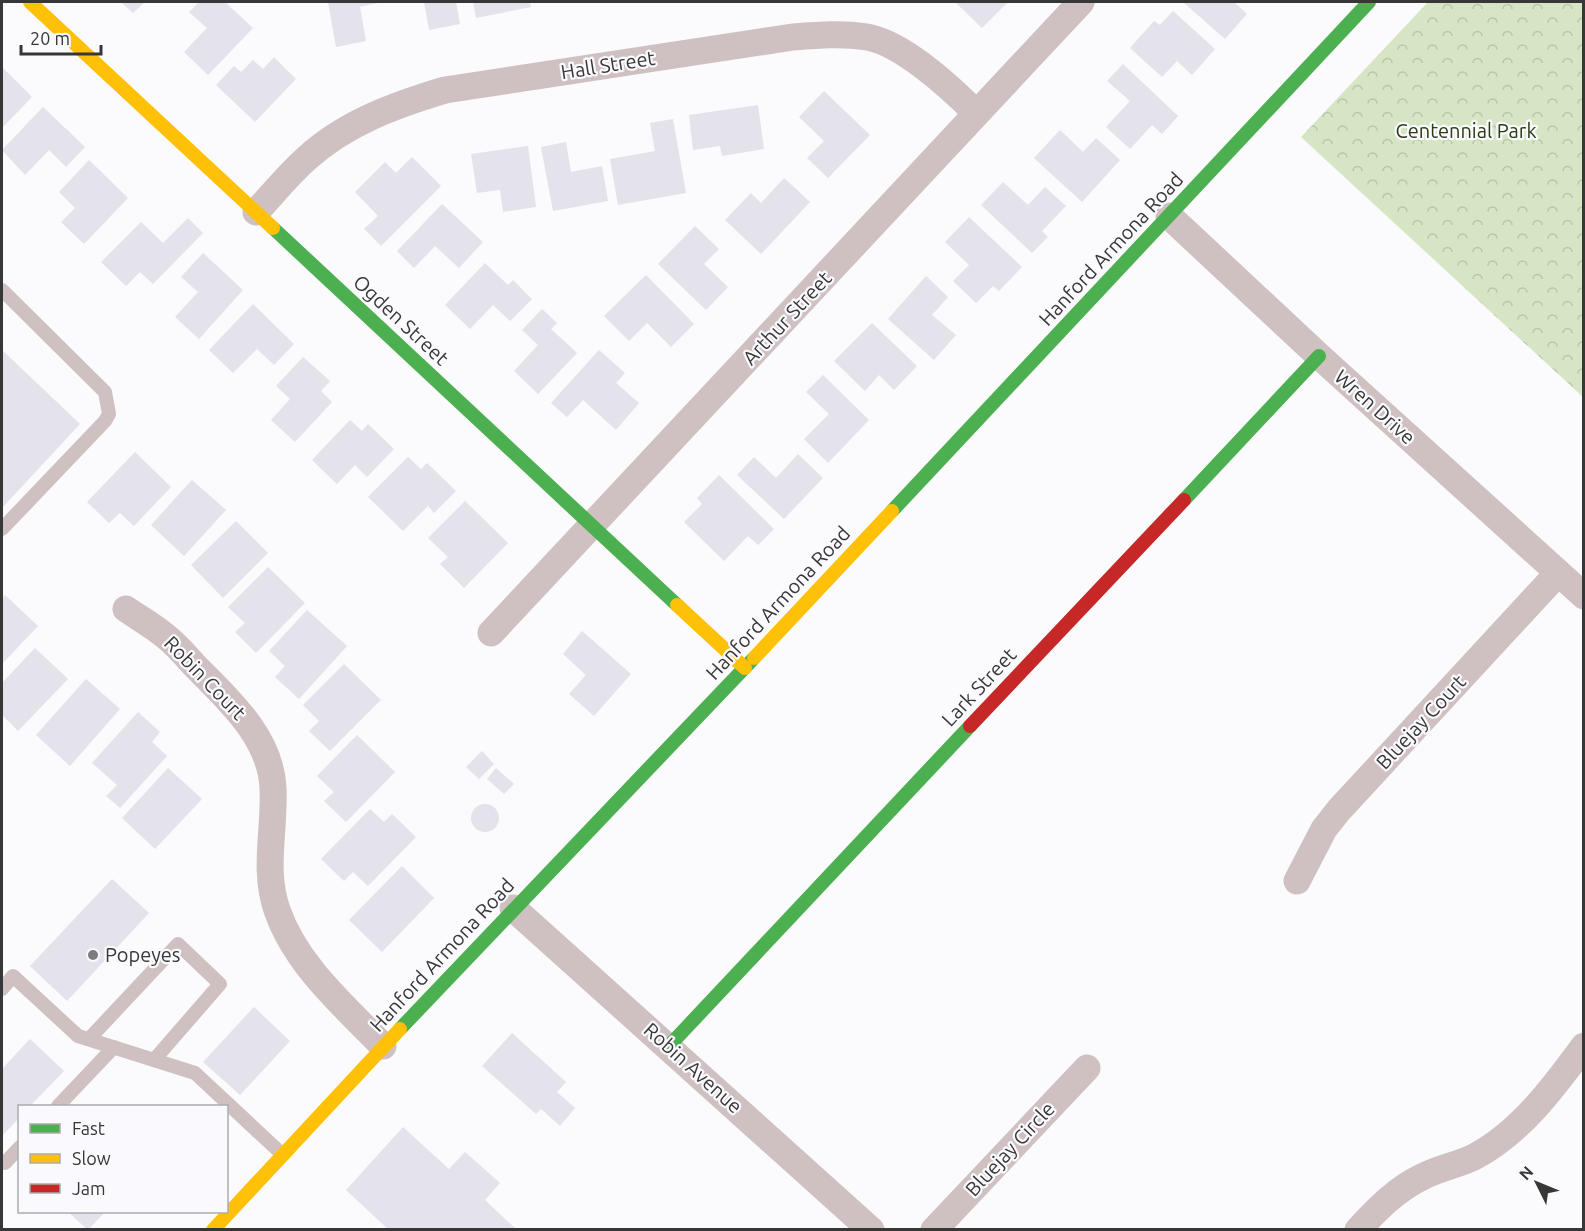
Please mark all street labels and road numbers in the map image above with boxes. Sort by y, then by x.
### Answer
street label: Hall Street [559,46,657,83]
street label: Hanford Armona Road [1034,167,1187,330]
street label: Arthur Street [738,266,836,369]
street label: Ogden Street [349,270,454,370]
street label: Wren Drive [1330,365,1420,449]
street label: Hanford Armona Road [701,521,854,684]
street label: Robin Court [160,631,251,724]
street label: Lark Street [937,643,1021,731]
street label: Bluejay Court [1371,670,1470,774]
street label: Hanford Armona Road [365,873,518,1036]
street label: Robin Avenue [640,1018,747,1118]
street label: Bluejay Circle [960,1097,1059,1200]

